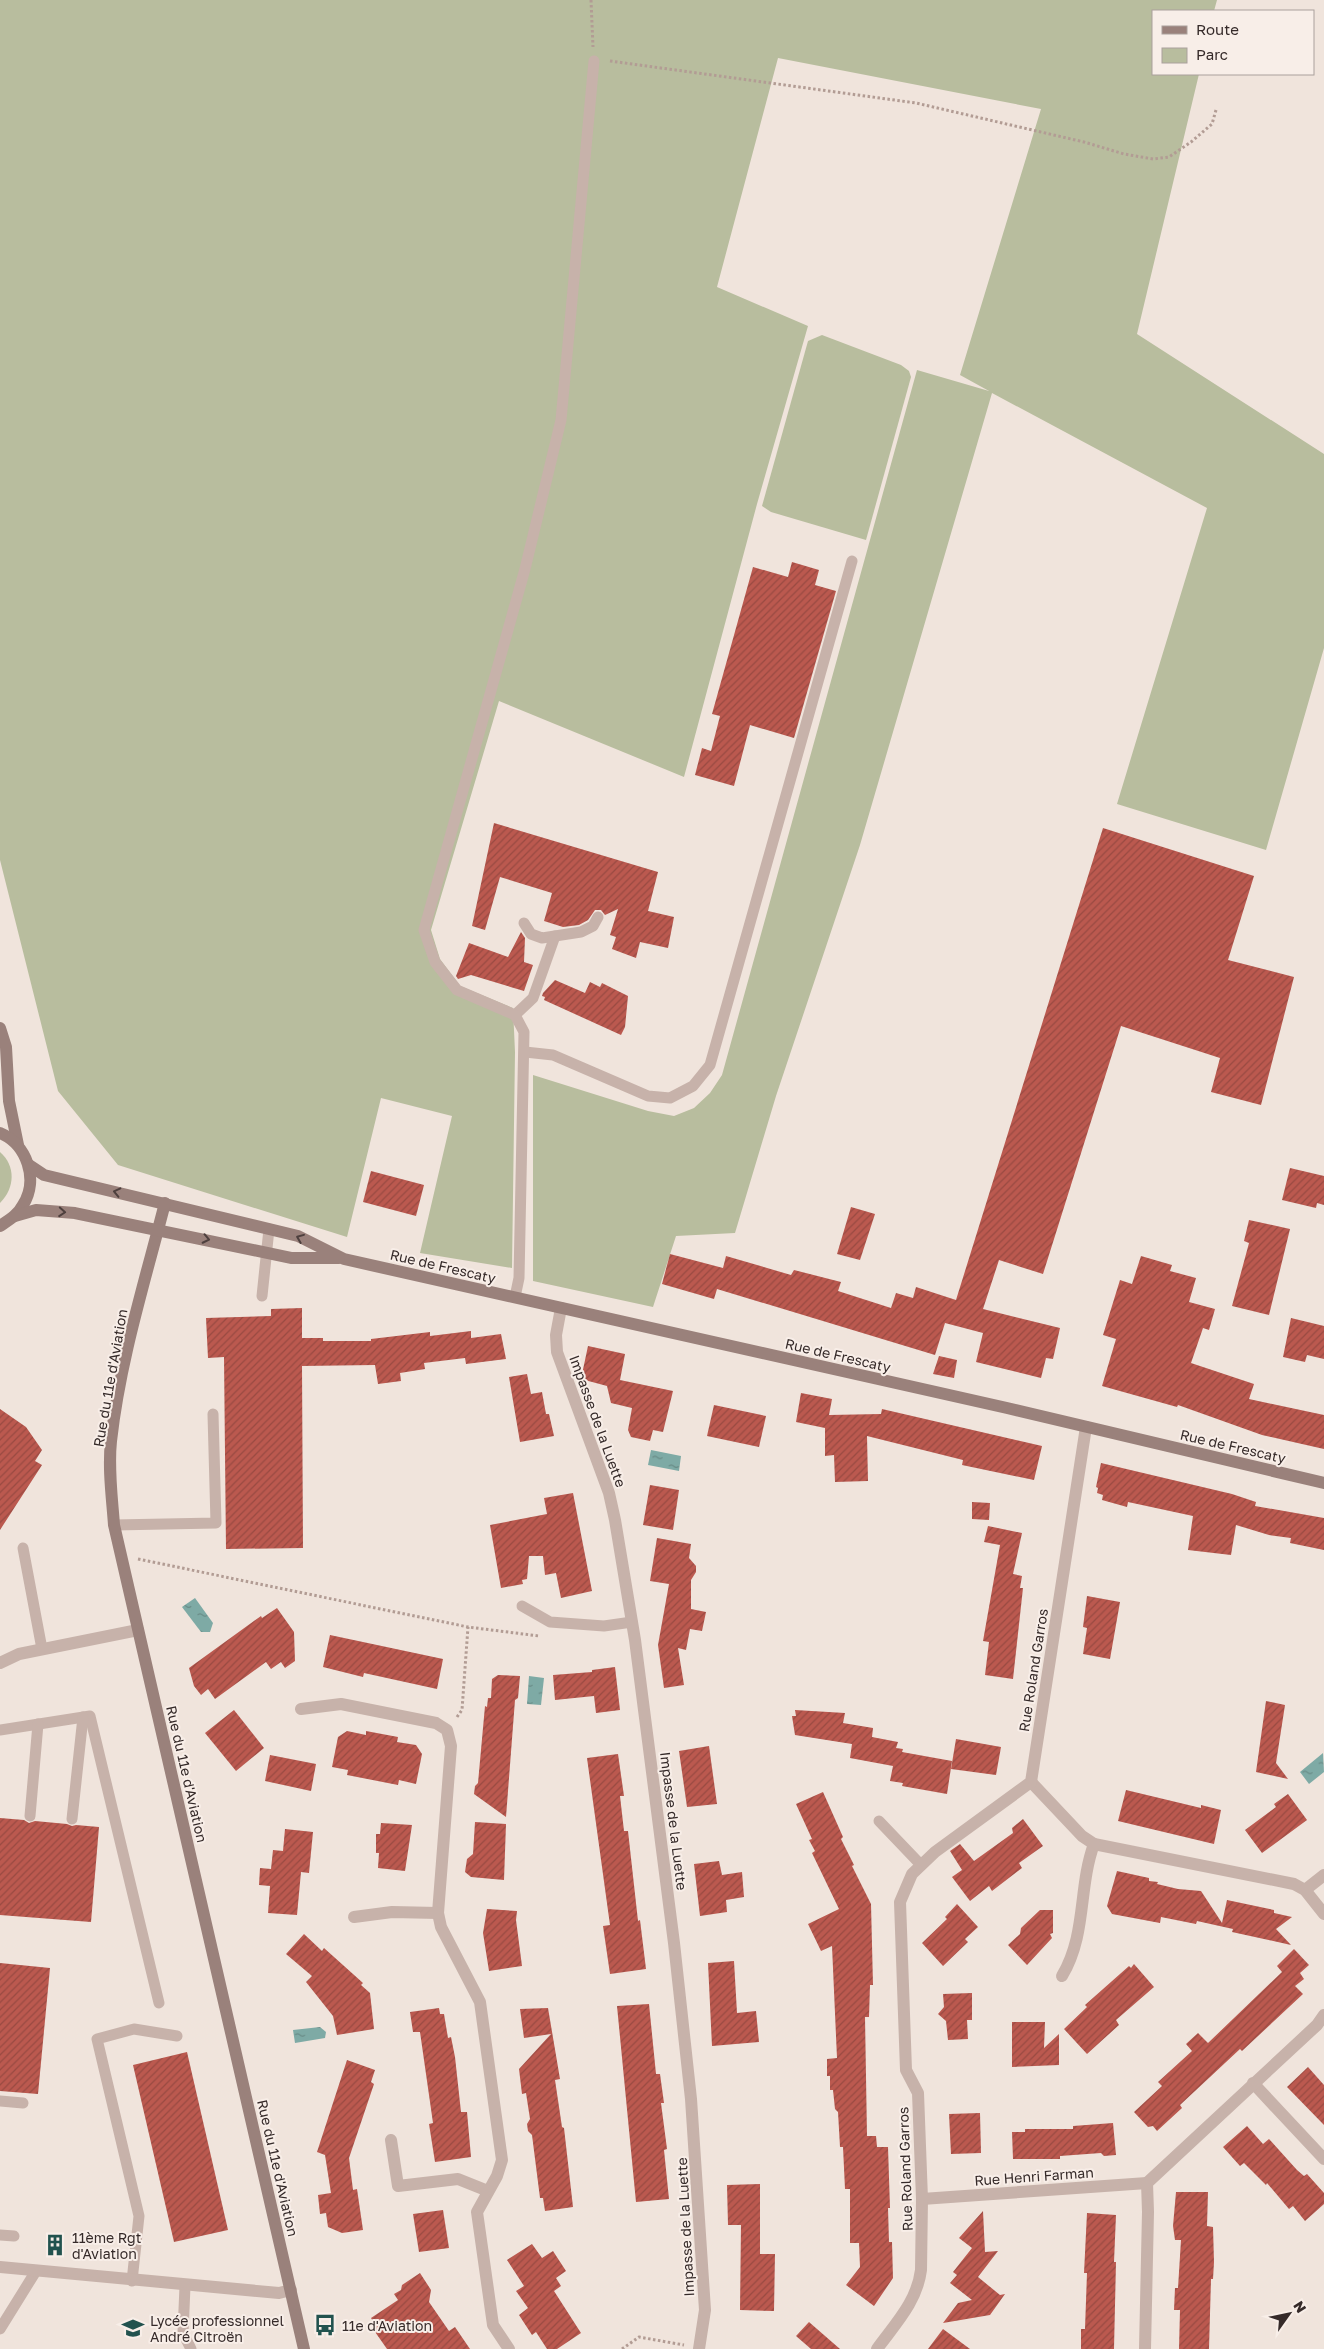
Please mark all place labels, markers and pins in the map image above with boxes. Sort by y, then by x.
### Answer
place label: 11ème Rgt d'Aviation [72,2229,141,2262]
building icon: 11ème Rgt d'Aviation [42,2232,68,2258]
place label: Lycée professionnel André Citroën [150,2312,284,2345]
bus stop icon: 11e d'Aviation [312,2312,338,2338]
school or university icon: Lycée professionnel André Citroën [120,2315,146,2341]
place label: 11e d'Aviation [342,2317,432,2334]

